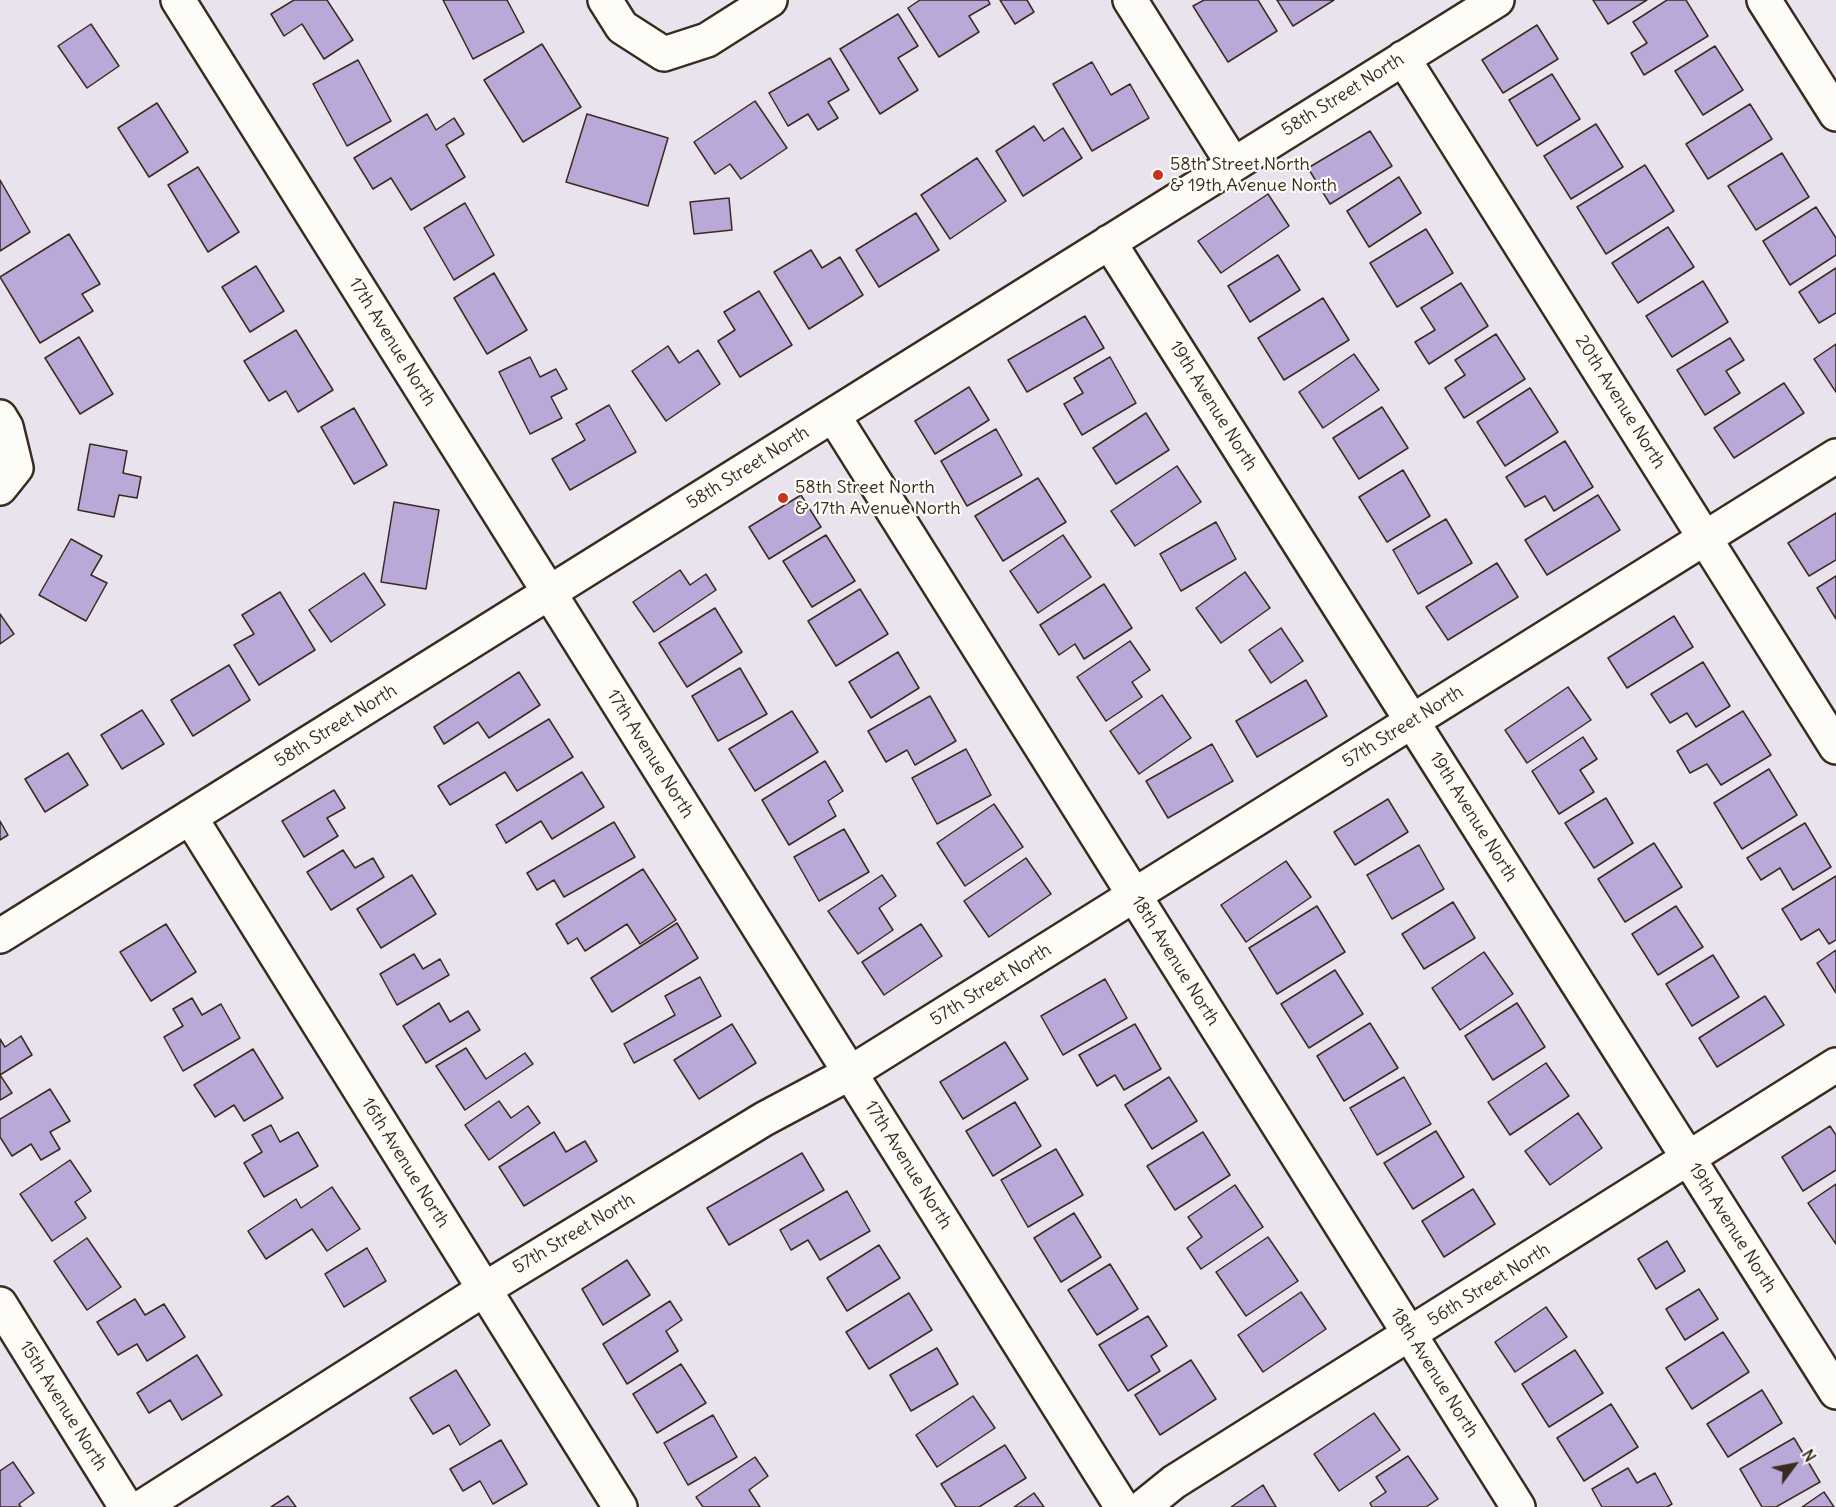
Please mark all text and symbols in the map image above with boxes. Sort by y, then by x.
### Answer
street label: 58th Street North [1278,49,1408,141]
place label: 58th Street North & 19th Avenue North [1170,154,1337,196]
marker: 58th Street North & 19th Avenue North [1151,168,1165,182]
street label: 17th Avenue North [344,274,440,410]
street label: 20th Avenue North [1570,331,1670,473]
street label: 19th Avenue North [1164,337,1262,475]
street label: 58th Street North [683,422,813,514]
place label: 58th Street North & 17th Avenue North [795,477,961,520]
marker: 58th Street North & 17th Avenue North [776,491,790,505]
street label: 58th Street North [271,680,401,772]
street label: 57th Street North [1339,681,1467,773]
street label: 17th Avenue North [602,686,698,822]
street label: 19th Avenue North [1424,748,1522,886]
street label: 18th Avenue North [1126,892,1224,1030]
street label: 57th Street North [927,939,1055,1031]
street label: 16th Avenue North [356,1094,454,1232]
street label: 17th Avenue North [860,1097,956,1233]
street label: 19th Avenue North [1683,1159,1781,1297]
street label: 57th Street North [509,1189,639,1279]
street label: 56th Street North [1424,1239,1554,1331]
street label: 18th Avenue North [1385,1304,1483,1442]
street label: 15th Avenue North [14,1337,112,1475]
north arrow [1764,1435,1824,1495]
text: N [1798,1445,1821,1465]

